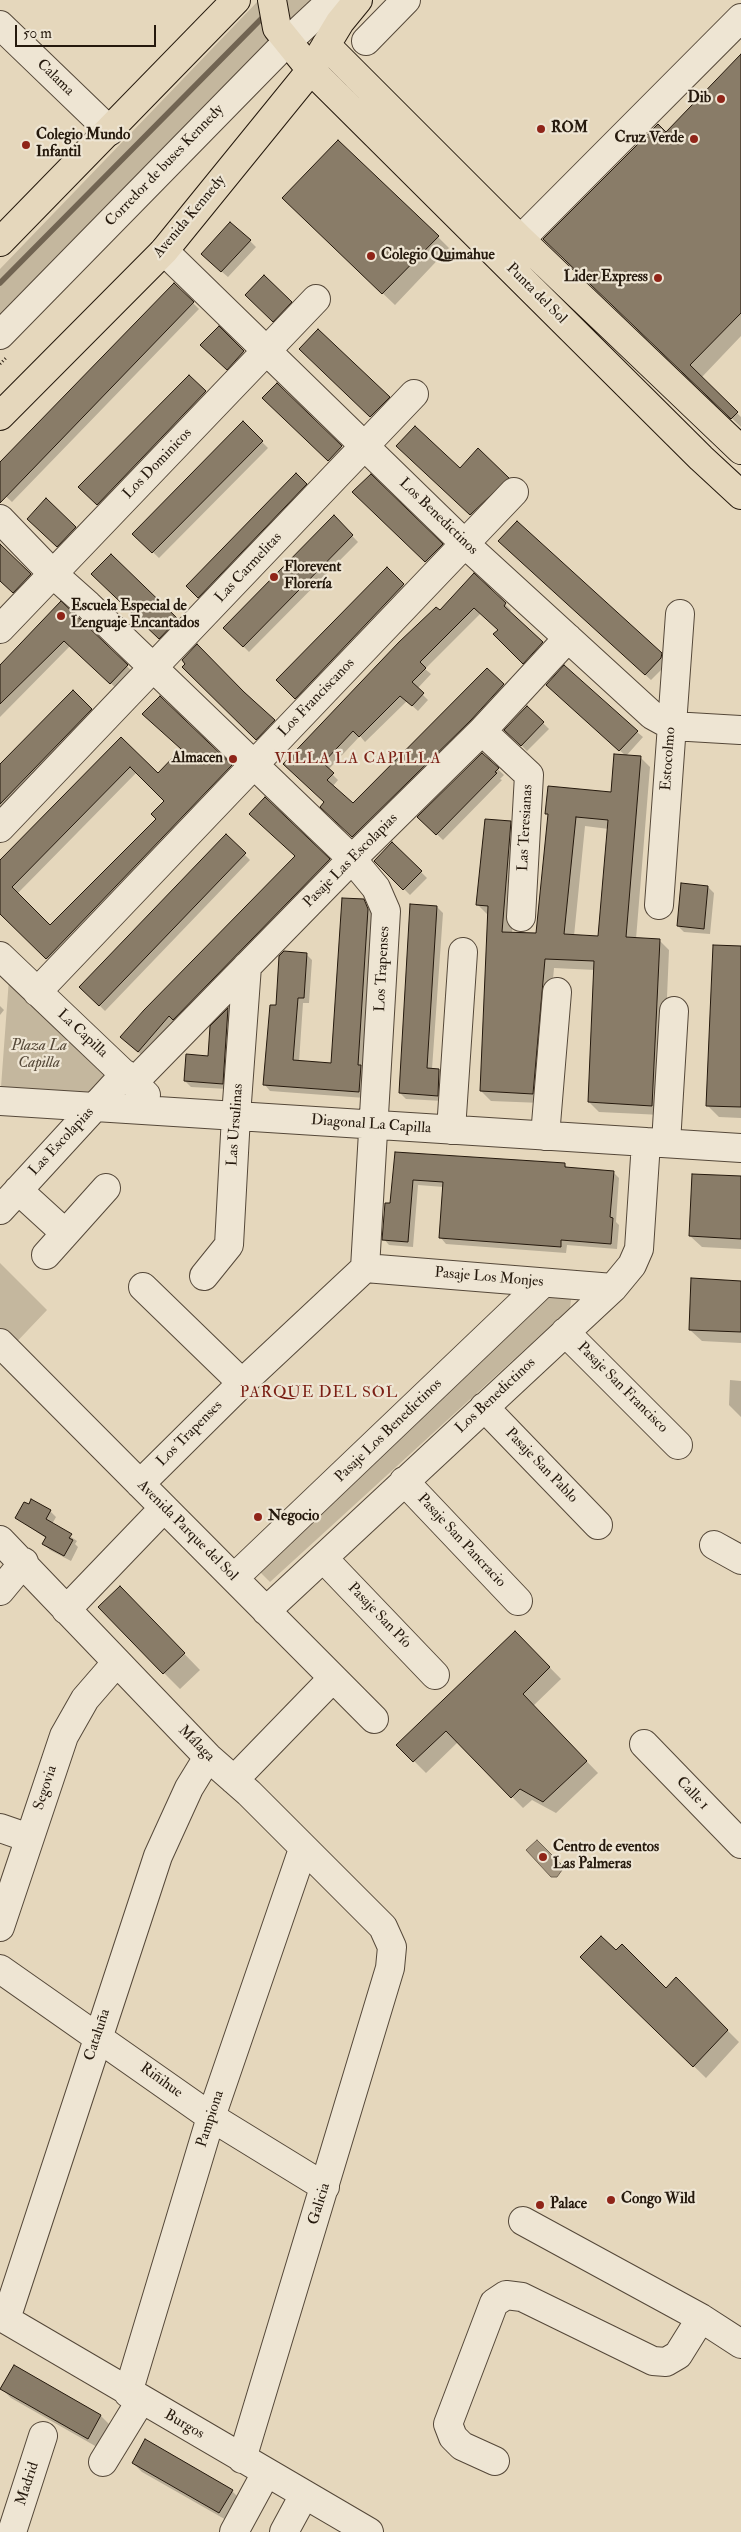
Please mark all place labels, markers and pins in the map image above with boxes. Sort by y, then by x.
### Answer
place label: Dib [687,90,711,108]
marker: Dib [715,93,727,105]
place label: ROM [551,120,588,138]
marker: ROM [535,123,547,135]
place label: Colegio Mundo Infantil [36,127,130,162]
place label: Cruz Verde [615,130,684,148]
marker: Cruz Verde [688,133,700,145]
marker: Colegio Mundo Infantil [20,139,32,151]
place label: Colegio Quimahue [381,247,495,265]
marker: Colegio Quimahue [365,250,377,262]
place label: Lider Express [564,269,648,287]
marker: Lider Express [652,272,664,284]
place label: Florevent Florería [284,559,341,594]
marker: Florevent Florería [268,571,280,583]
place label: Escuela Especial de Lenguaje Encantados [71,598,199,633]
marker: Escuela Especial de Lenguaje Encantados [55,610,67,622]
place label: Almacen [172,750,223,768]
marker: Almacen [227,753,239,765]
place label: Negocio [268,1508,319,1526]
marker: Negocio [252,1511,264,1523]
place label: Centro de eventos Las Palmeras [553,1839,659,1874]
marker: Centro de eventos Las Palmeras [537,1851,549,1863]
place label: Congo Wild [621,2191,695,2209]
marker: Congo Wild [605,2194,617,2206]
place label: Palace [550,2196,587,2214]
marker: Palace [534,2199,546,2211]

